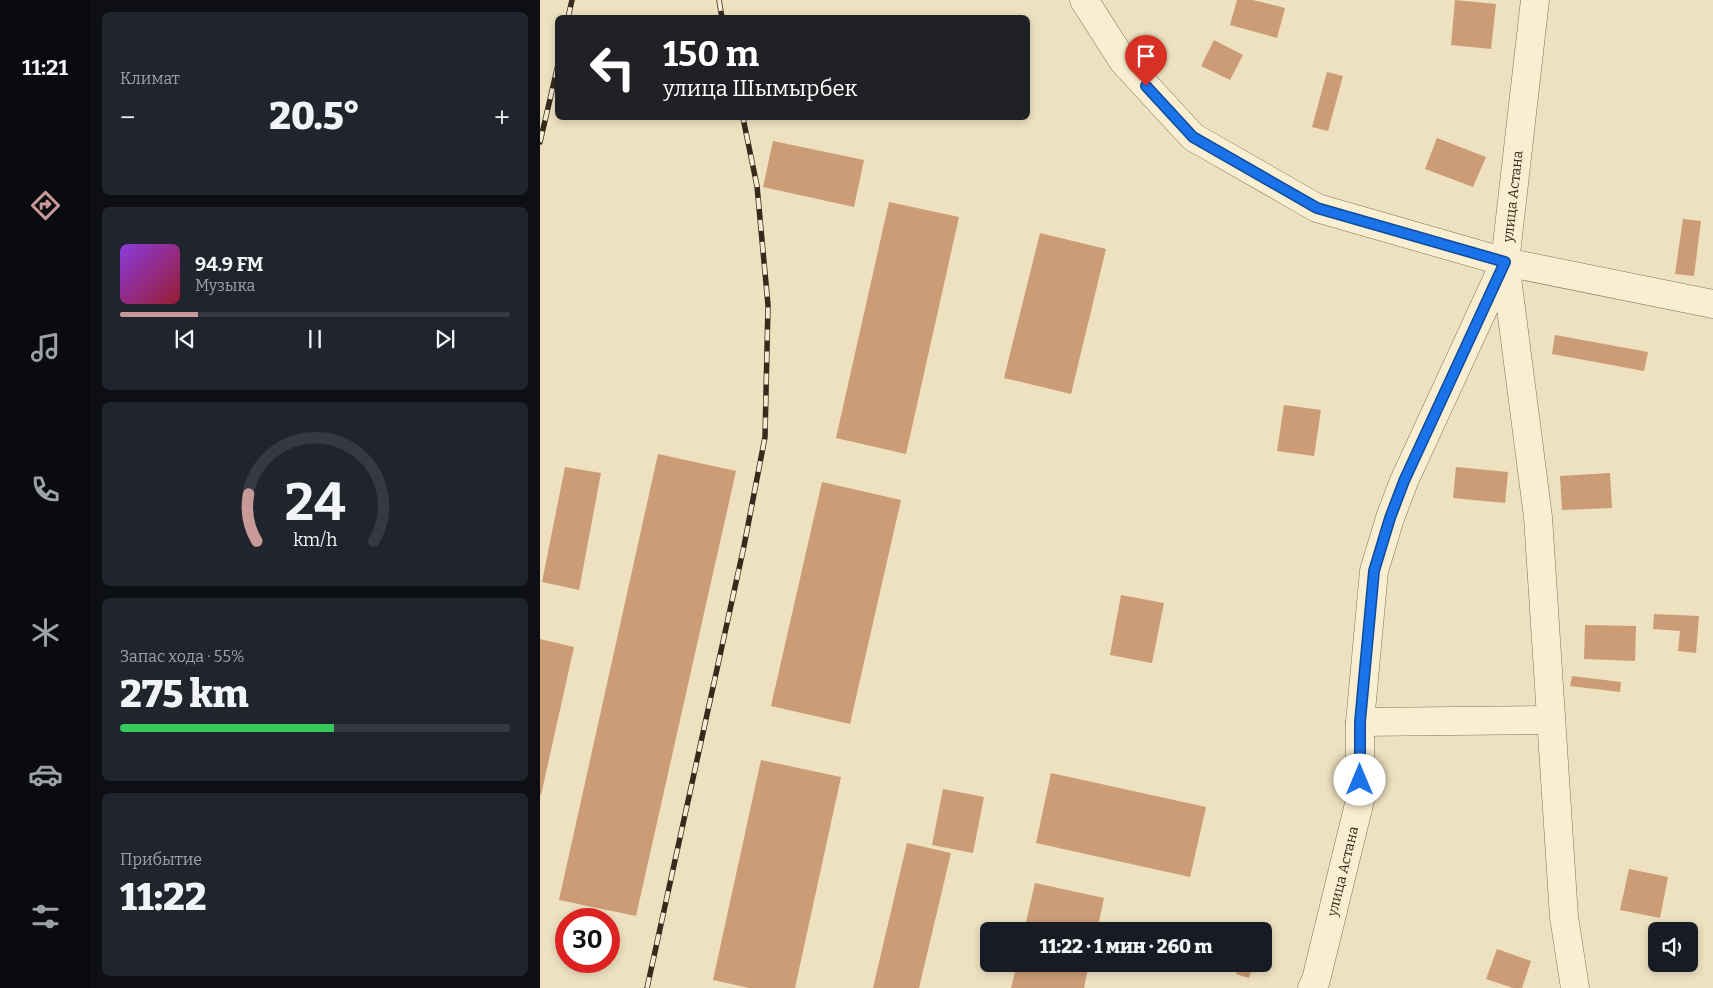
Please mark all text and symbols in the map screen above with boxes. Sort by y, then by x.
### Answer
text: 150 m [663,33,759,75]
icon: left [580,35,645,100]
pin [1125,35,1167,86]
icon: arrive [1132,42,1160,70]
text: 11:21 [22,54,68,81]
text: Климат [120,69,180,88]
text: улица Шымырбек [663,75,857,102]
text: 20.5° [269,93,360,139]
text: − [120,101,135,134]
text: + [494,101,510,134]
street label: улица Астана [1499,149,1527,244]
icon: directions [28,188,63,223]
text: 94.9 FM [195,253,263,276]
text: Музыка [195,276,255,295]
icon: previous [171,325,199,353]
icon: pause [301,325,329,353]
icon: next [431,325,459,353]
icon: music [28,330,63,365]
text: 24 [285,471,346,534]
icon: phone [28,472,63,507]
text: km/h [293,529,337,551]
icon: climate [28,615,63,650]
text: Запас хода · 55% [120,647,245,666]
text: 275 km [120,671,249,717]
position arrow [1333,753,1385,805]
icon: car [28,757,63,792]
street label: улица Астана [1324,824,1362,919]
text: Прибытие [120,850,202,869]
text: 11:22 [120,874,206,920]
icon: filters [28,899,63,934]
speed limit sign: 30 [555,908,620,973]
map controls [1648,922,1698,972]
button: sound [1648,922,1698,972]
text: 11:22 · 1 мин · 260 m [1040,935,1212,958]

